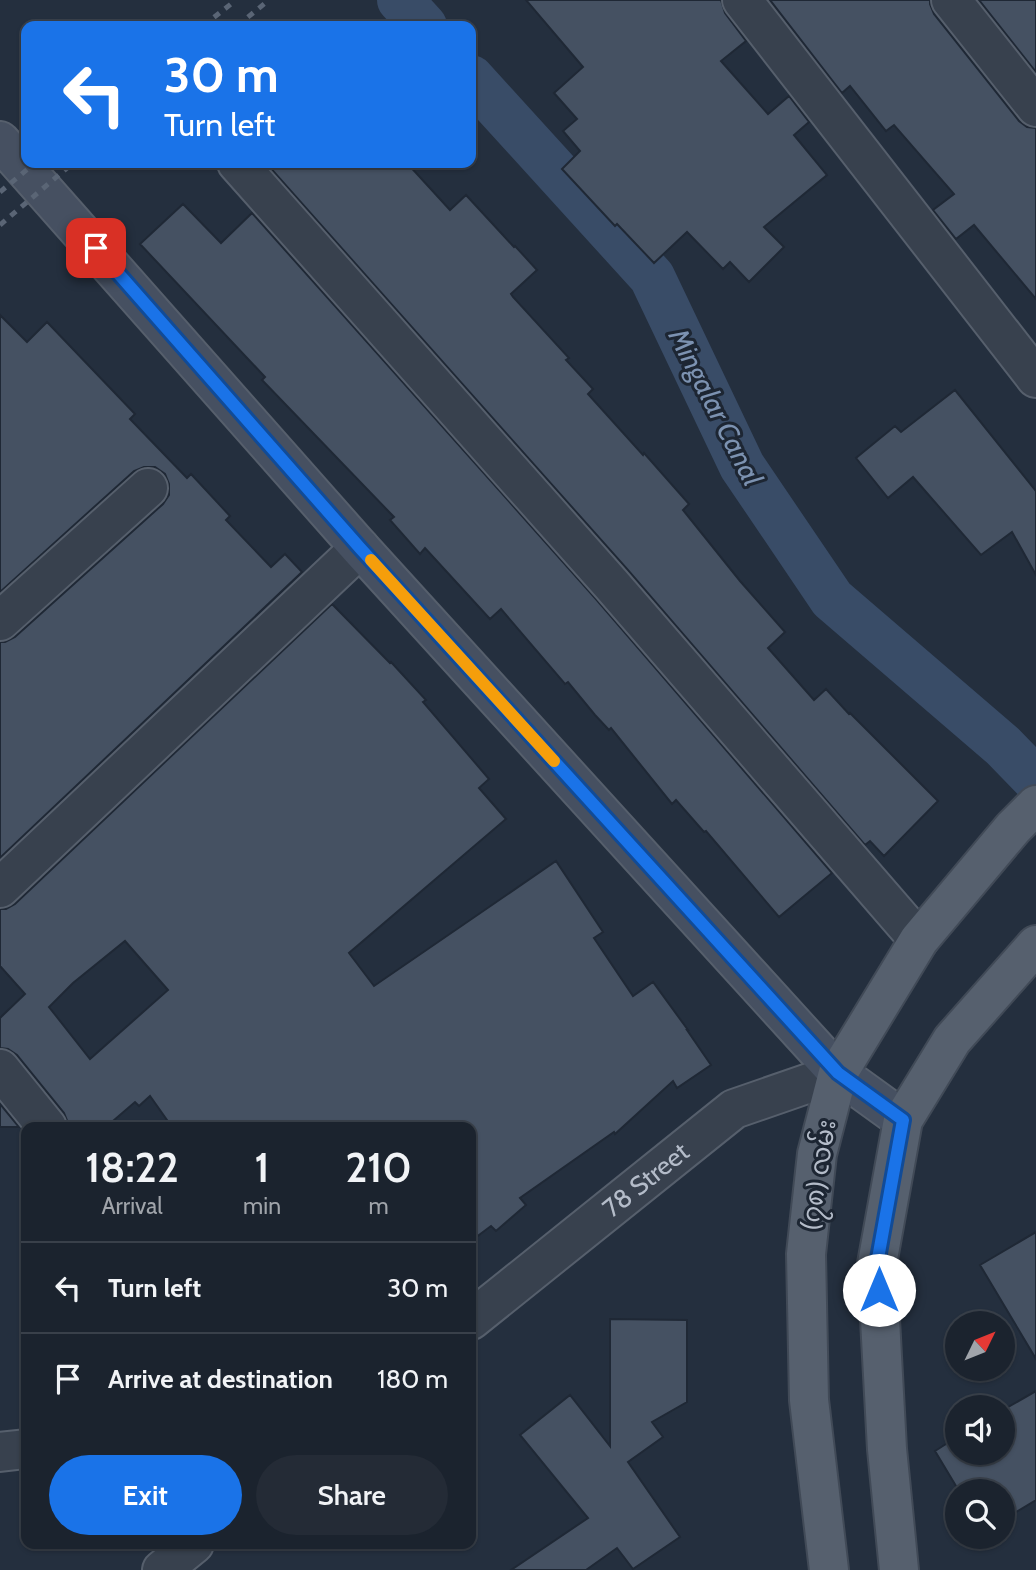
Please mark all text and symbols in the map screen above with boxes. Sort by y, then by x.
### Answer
text: 30 m [164,45,279,104]
icon: left [49,49,140,140]
text: Turn left [164,105,275,144]
pin [66,218,126,278]
icon: arrive [77,229,115,267]
water label: Mingalar Canal [661,322,770,492]
street label: (၇၈) လမ်း [792,1117,847,1233]
street label: 78 Street [596,1135,696,1224]
text: 18:22 [85,1141,179,1193]
text: 1 [255,1141,269,1193]
text: 210 [345,1141,412,1193]
text: Arrival [101,1192,163,1220]
text: min [243,1192,281,1220]
text: m [368,1192,389,1220]
position arrow [842,1253,916,1327]
icon: left [49,1269,87,1307]
text: Turn left [108,1272,201,1304]
text: 30 m [387,1272,448,1304]
north arrow [945,1311,1015,1381]
map controls [945,1311,1015,1549]
icon: arrive [49,1360,87,1398]
text: Arrive at destination [108,1363,333,1395]
text: 180 m [377,1363,448,1395]
button: sound [945,1395,1015,1465]
button: Exit [49,1455,242,1535]
button: Share [256,1455,448,1535]
button: search [945,1479,1015,1549]

